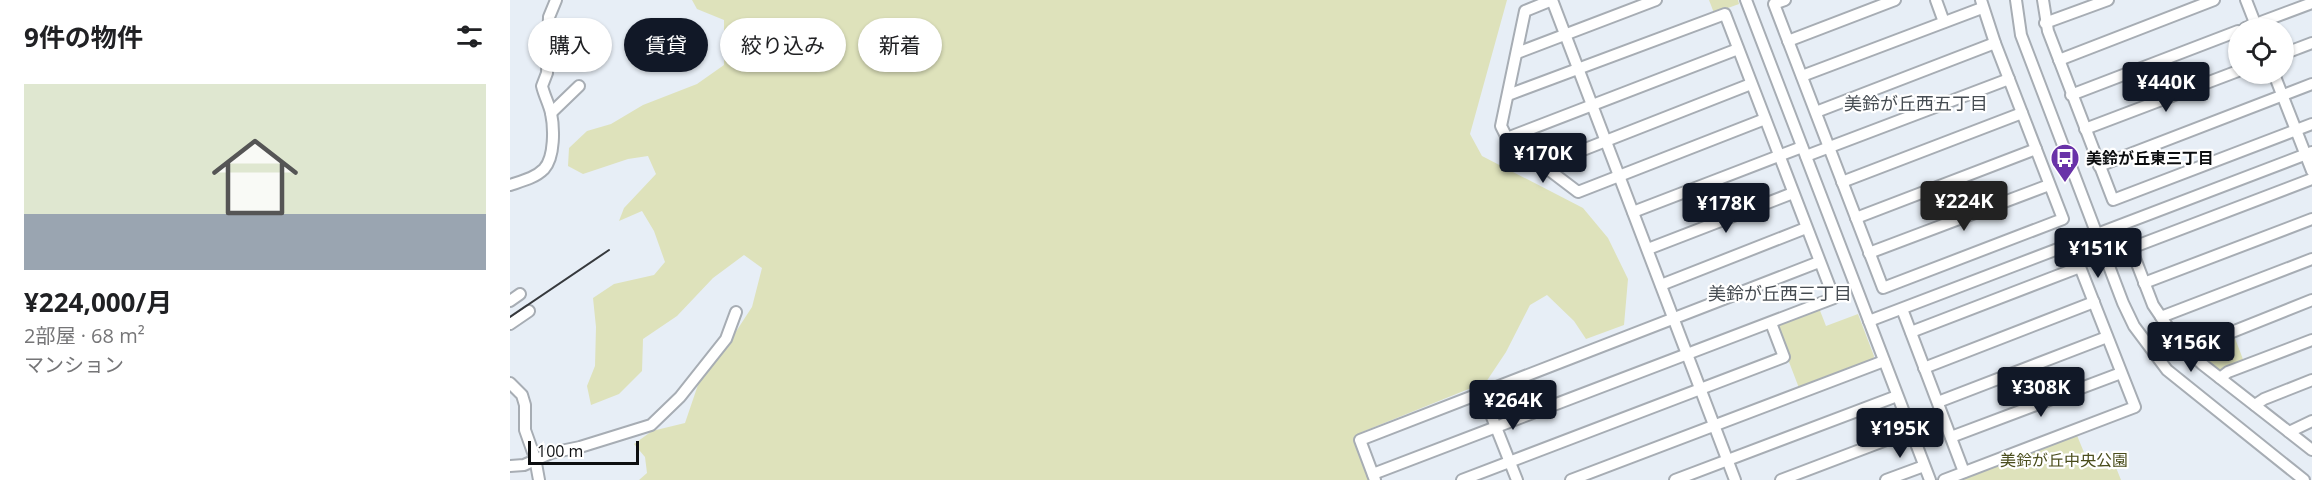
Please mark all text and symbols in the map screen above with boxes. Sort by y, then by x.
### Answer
chip: 購入 [528,18,612,72]
chip: 賃貸 [624,18,708,72]
chip: 絞り込み [720,18,846,72]
chip: 新着 [858,18,942,72]
map controls [2228,18,2294,84]
button: locate [2228,18,2294,84]
text: 9件の物件 [24,19,143,55]
icon: filters [453,20,486,53]
pin: ¥440K [2124,62,2208,113]
text: ¥440K [2136,68,2196,95]
district label: 美鈴が丘西五丁目 [1844,91,1988,115]
icon: home [201,123,309,231]
pin: ¥170K [1501,133,1585,184]
text: ¥170K [1513,139,1573,166]
bus stop icon: 美鈴が丘東三丁目 [2049,142,2081,184]
place label: 美鈴が丘東三丁目 [2086,147,2214,169]
pin: ¥224K [1922,181,2006,232]
pin: ¥178K [1684,183,1768,234]
text: ¥224K [1934,187,1994,214]
text: ¥178K [1696,189,1756,216]
pin: ¥151K [2056,228,2140,279]
text: ¥151K [2068,234,2128,261]
district label: 美鈴が丘西三丁目 [1708,281,1852,305]
text: ¥224,000/月 [24,284,172,320]
text: 2部屋 · 68 m² [24,322,145,349]
pin: ¥156K [2149,322,2233,373]
text: ¥156K [2161,328,2221,355]
text: マンション [24,351,124,378]
pin: ¥308K [1999,367,2083,418]
text: ¥308K [2011,373,2071,400]
pin: ¥264K [1471,380,1555,431]
text: ¥264K [1483,386,1543,413]
pin: ¥195K [1858,408,1942,459]
text: ¥195K [1870,414,1930,441]
scale bar [528,438,639,466]
text: 100 m [537,440,583,462]
park label: 美鈴が丘中央公園 [2000,449,2128,471]

